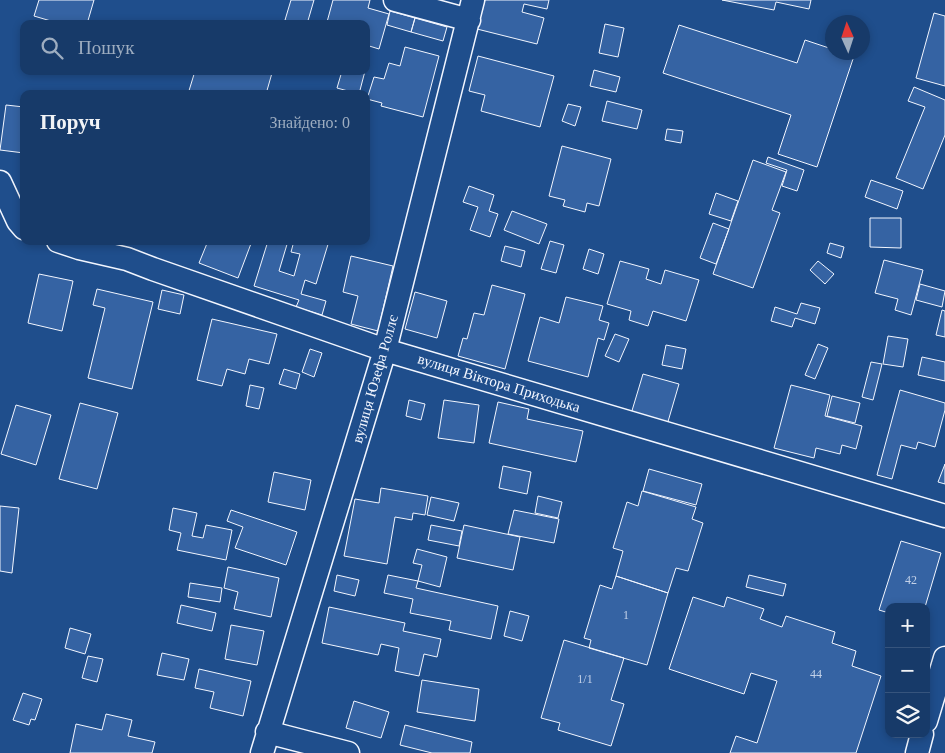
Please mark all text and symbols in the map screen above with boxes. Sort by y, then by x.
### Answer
north arrow [825,15,870,60]
search box [20,20,370,75]
icon: search [38,34,66,62]
text: Пошук [78,37,135,58]
text: Поруч [40,110,101,134]
text: Знайдено: 0 [270,114,350,131]
street label: вулиця Юзефа Роллє [349,313,401,445]
street label: вулиця Віктора Приходька [416,351,583,415]
house number: 42 [905,573,917,587]
map controls [885,603,930,738]
button: + [885,603,930,648]
house number: 1 [623,608,629,622]
button: − [885,648,930,693]
house number: 44 [810,667,822,681]
house number: 1/1 [577,672,593,686]
button: layers [885,693,930,738]

